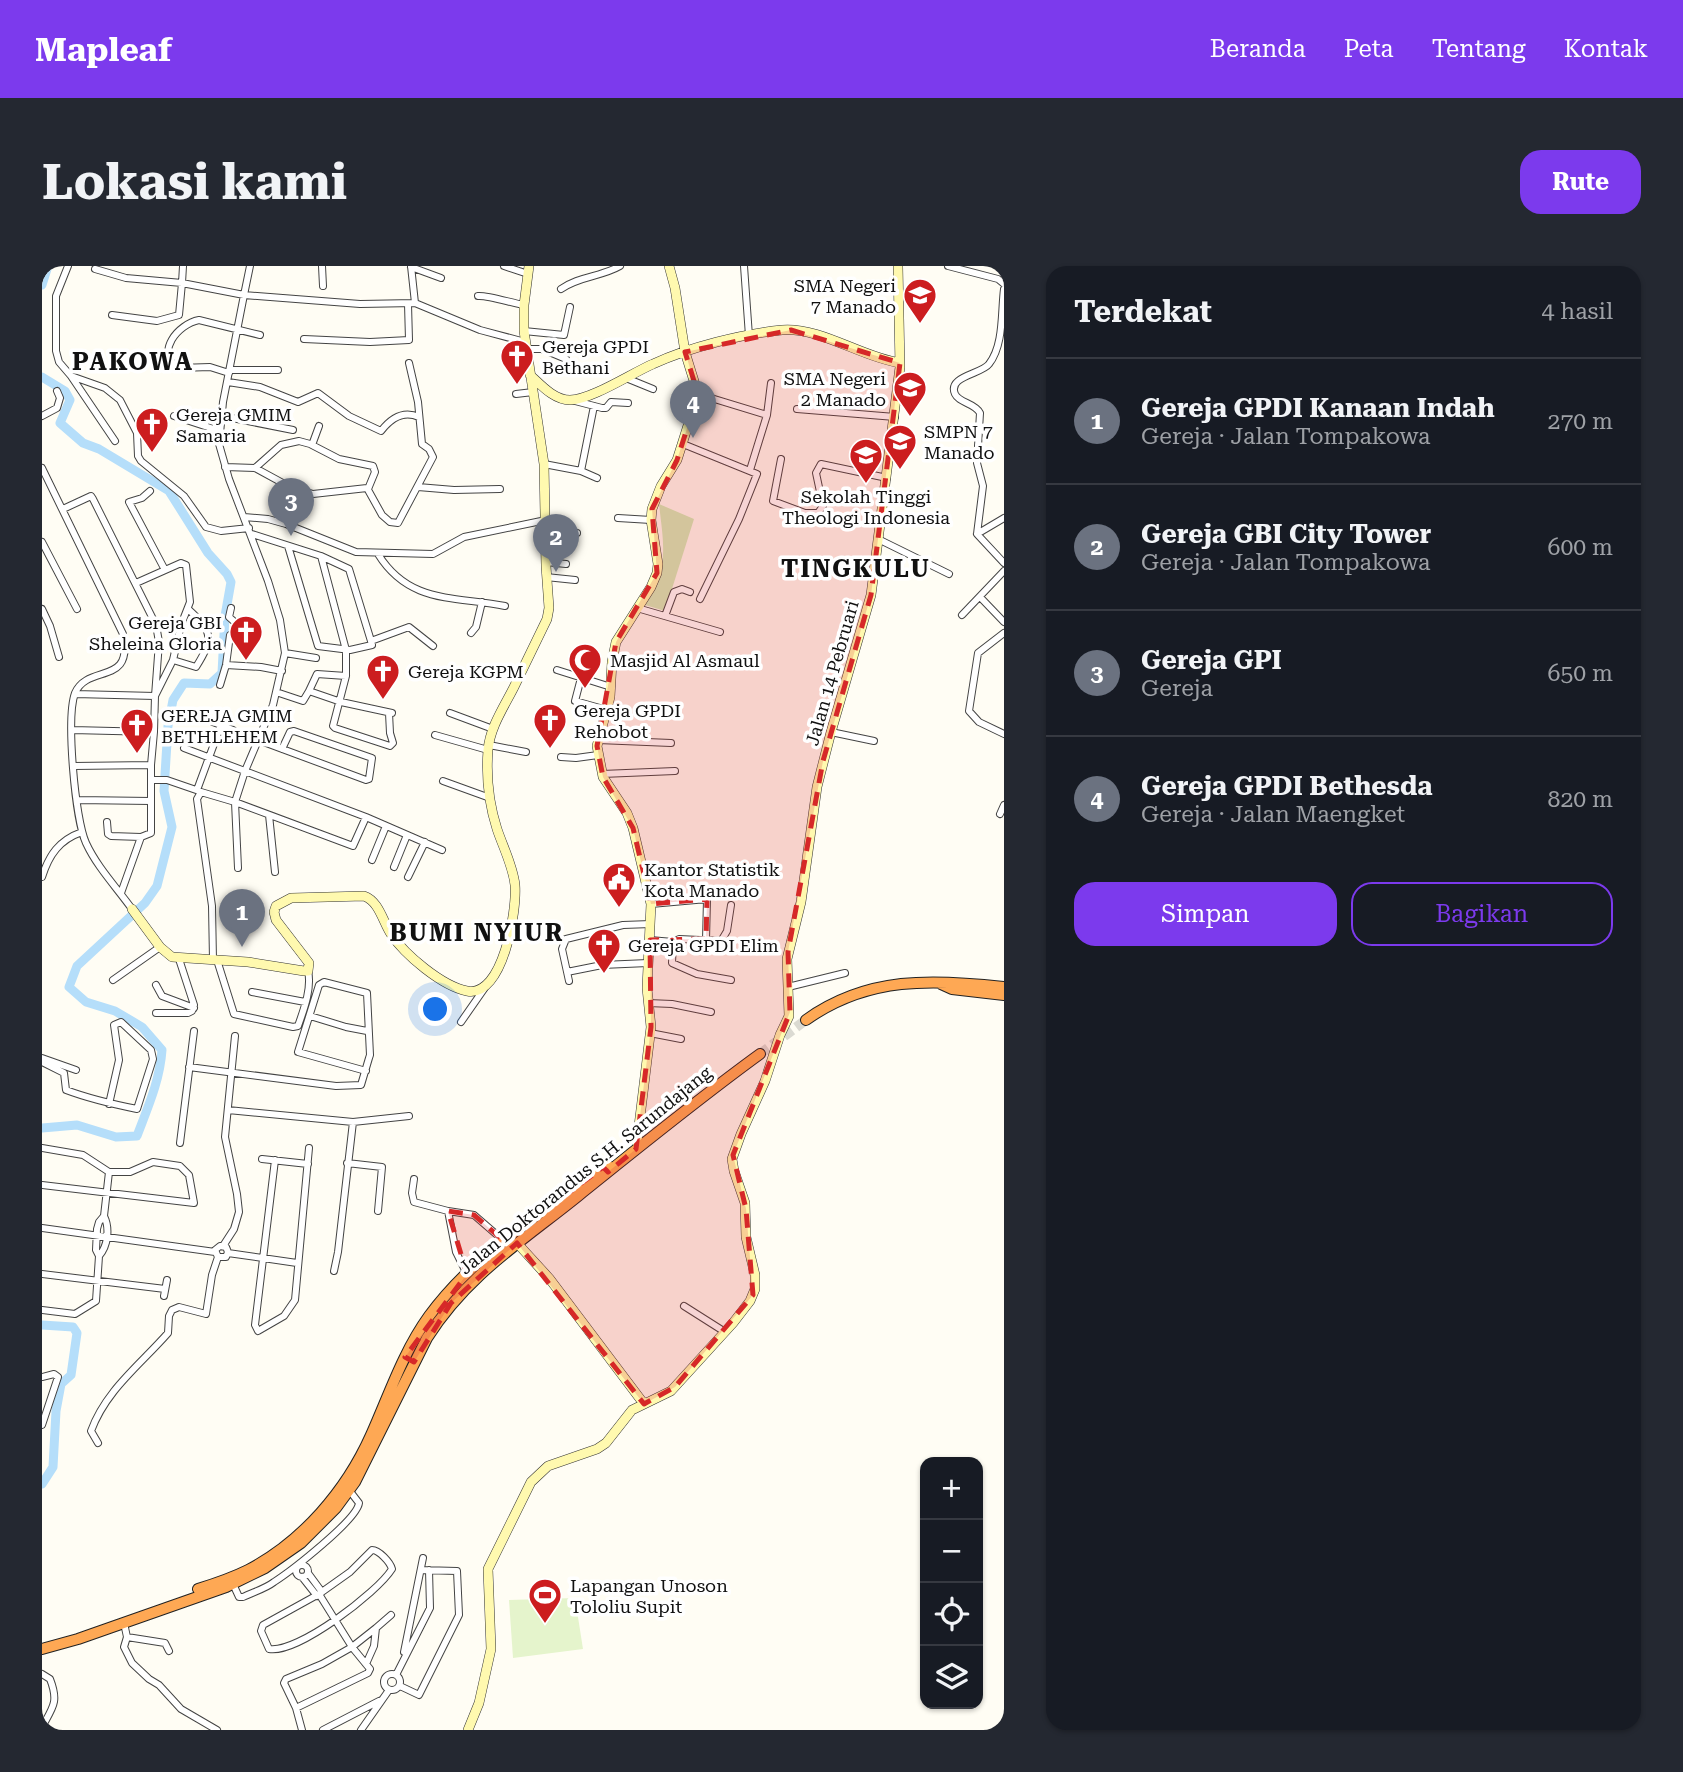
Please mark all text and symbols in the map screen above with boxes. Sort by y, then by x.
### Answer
text: Mapleaf [35,30,172,69]
text: Beranda [1210,35,1306,63]
text: Peta [1344,35,1394,63]
text: Tentang [1432,35,1526,63]
text: Kontak [1564,35,1648,63]
button: Rute [1520,150,1641,214]
text: Lokasi kami [42,154,347,211]
place label: SMA Negeri 7 Manado [794,275,896,317]
school or university icon: SMA Negeri 7 Manado [901,276,939,325]
text: Terdekat [1074,294,1212,329]
text: 4 hasil [1542,298,1613,325]
place label: Gereja GPDI Bethani [542,336,649,378]
church icon: Gereja GPDI Bethani [498,337,536,386]
district label: PAKOWA [72,348,194,376]
place label: SMA Negeri 2 Manado [784,368,886,410]
school or university icon: SMA Negeri 2 Manado [891,369,929,418]
pin: 4 [670,380,716,438]
text: Gereja GPDI Kanaan Indah [1141,393,1495,423]
place label: Gereja GMIM Samaria [176,404,292,446]
church icon: Gereja GMIM Samaria [133,405,171,454]
text: 1 [1091,408,1103,435]
text: 270 m [1548,408,1613,435]
place label: SMPN 7 Manado [924,421,995,463]
school or university icon: SMPN 7 Manado [881,422,919,471]
text: Gereja · Jalan Tompakowa [1141,423,1431,450]
school or university icon: Sekolah Tinggi Theologi Indonesia [847,436,885,485]
pin: 3 [268,478,314,536]
place label: Sekolah Tinggi Theologi Indonesia [782,486,950,528]
pin: 2 [533,514,579,572]
text: Gereja GBI City Tower [1141,519,1431,549]
text: 2 [1091,534,1103,561]
text: 600 m [1548,534,1613,561]
text: Gereja · Jalan Tompakowa [1141,549,1431,576]
district label: TINGKULU [781,555,931,583]
street label: Jalan 14 Pebruari [801,598,863,748]
place label: Gereja GBI Sheleina Gloria [89,612,222,654]
church icon: Gereja GBI Sheleina Gloria [227,613,265,662]
mosque icon: Masjid Al Asmaul [566,641,604,690]
text: Gereja GPI [1141,645,1282,675]
place label: Masjid Al Asmaul [610,650,760,671]
church icon: Gereja KGPM [364,652,402,701]
text: 3 [1091,660,1103,687]
text: 650 m [1548,660,1613,687]
place label: Gereja KGPM [408,661,524,682]
text: Gereja [1141,675,1213,702]
place label: Gereja GPDI Rehobot [574,700,681,742]
church icon: Gereja GPDI Rehobot [531,701,569,750]
place label: GEREJA GMIM BETHLEHEM [161,705,292,747]
church icon: GEREJA GMIM BETHLEHEM [118,706,156,755]
text: Gereja GPDI Bethesda [1141,771,1433,801]
text: 4 [1091,786,1103,813]
text: 820 m [1548,786,1613,813]
text: Gereja · Jalan Maengket [1141,801,1405,828]
place label: Kantor Statistik Kota Manado [644,859,780,901]
public building icon: Kantor Statistik Kota Manado [600,860,638,909]
button: Simpan [1074,882,1337,946]
button: Bagikan [1351,882,1613,946]
pin: 1 [219,889,265,947]
district label: BUMI NYIUR [389,919,565,947]
church icon: Gereja GPDI Elim [585,926,623,975]
place label: Gereja GPDI Elim [628,935,779,956]
your location [418,992,452,1026]
street label: Jalan Doktorandus S.H. Sarundajang [455,1061,716,1278]
map controls [920,1457,983,1709]
button: + [920,1457,983,1520]
button: − [920,1520,983,1583]
place label: Lapangan Unoson Tololiu Supit [570,1575,728,1617]
sports icon: Lapangan Unoson Tololiu Supit [526,1576,564,1625]
button: locate [920,1583,983,1646]
button: layers [920,1646,983,1709]

